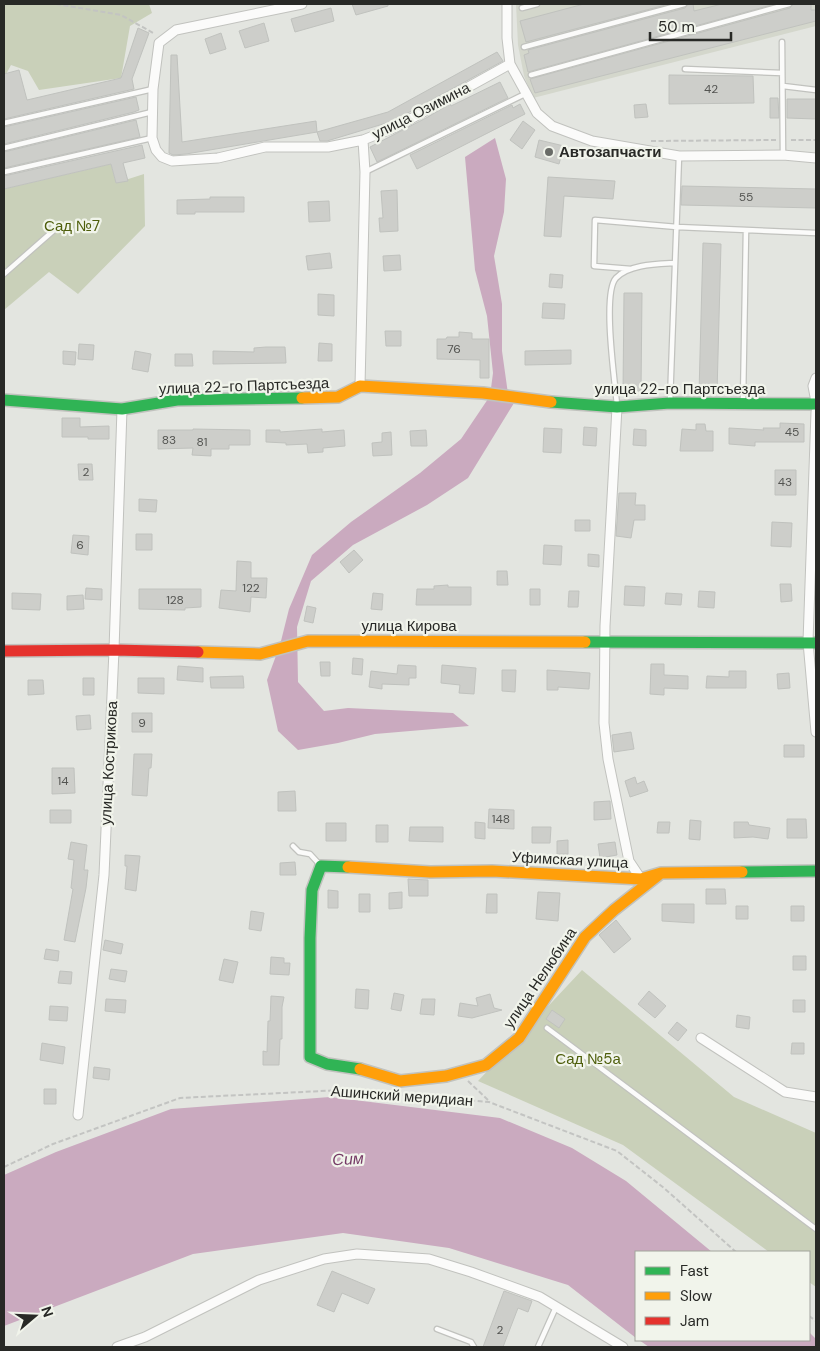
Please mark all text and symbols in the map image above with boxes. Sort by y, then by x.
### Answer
scale bar [650,10,731,42]
text: 50 m [658,17,695,37]
street label: улица Озимина [369,77,474,144]
house number: 42 [704,81,718,97]
place label: Автозапчасти [559,142,662,162]
marker: Автозапчасти [543,146,555,158]
house number: 55 [739,189,753,205]
park label: Сад №7 [44,216,100,236]
house number: 76 [447,341,461,357]
street label: улица 22-го Партсъезда [158,373,330,399]
street label: улица 22-го Партсъезда [595,379,766,399]
house number: 45 [785,424,799,440]
house number: 83 [162,432,176,448]
house number: 81 [197,434,207,450]
house number: 2 [83,464,90,480]
house number: 43 [778,474,792,490]
house number: 6 [76,537,84,553]
house number: 122 [242,580,260,596]
house number: 128 [166,592,184,608]
street label: улица Кирова [361,616,457,636]
street label: улица Кострикова [96,700,122,826]
house number: 9 [138,715,146,731]
house number: 14 [57,773,69,789]
house number: 148 [492,811,510,827]
street label: Уфимская улица [511,847,629,873]
street label: улица Нелюбина [499,923,582,1032]
park label: Сад №5а [555,1049,621,1069]
street label: Ашинский меридиан [330,1081,474,1111]
water label: Сим [332,1148,364,1170]
legend [635,1251,810,1341]
text: Fast [680,1261,709,1281]
text: Slow [680,1286,713,1306]
north arrow [10,1291,60,1341]
text: N [37,1304,57,1320]
text: Jam [680,1311,709,1331]
house number: 2 [497,1322,504,1338]

